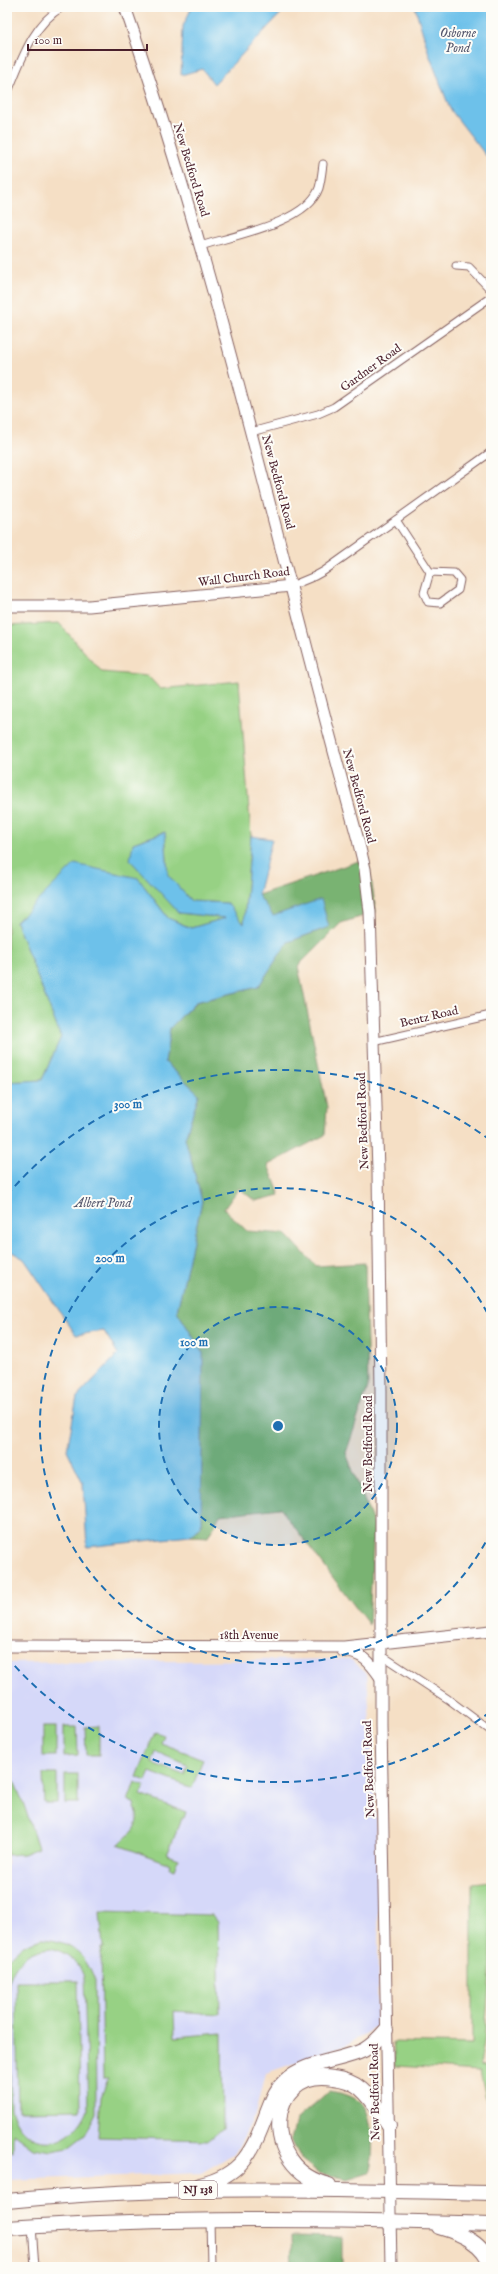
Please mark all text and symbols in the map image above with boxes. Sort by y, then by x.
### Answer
water label: Osborne Pond [440,25,477,57]
scale bar [28,26,147,52]
text: 100 m [34,33,62,48]
street label: New Bedford Road [170,121,213,219]
street label: Gardner Road [338,341,405,395]
street label: New Bedford Road [258,433,298,531]
street label: Wall Church Road [197,564,291,590]
street label: New Bedford Road [339,747,379,845]
street label: Bentz Road [398,1003,460,1031]
street label: New Bedford Road [354,1072,372,1170]
text: 300 m [114,1097,143,1112]
water label: Albert Pond [72,1195,132,1212]
text: 200 m [95,1251,125,1266]
text: 100 m [180,1335,209,1350]
street label: New Bedford Road [361,1395,376,1493]
centre of rings [271,1419,285,1433]
street label: 18th Avenue [220,1628,279,1643]
street label: New Bedford Road [360,1720,378,1818]
street label: New Bedford Road [367,2043,383,2141]
road number: NJ 138 [179,2181,217,2199]

